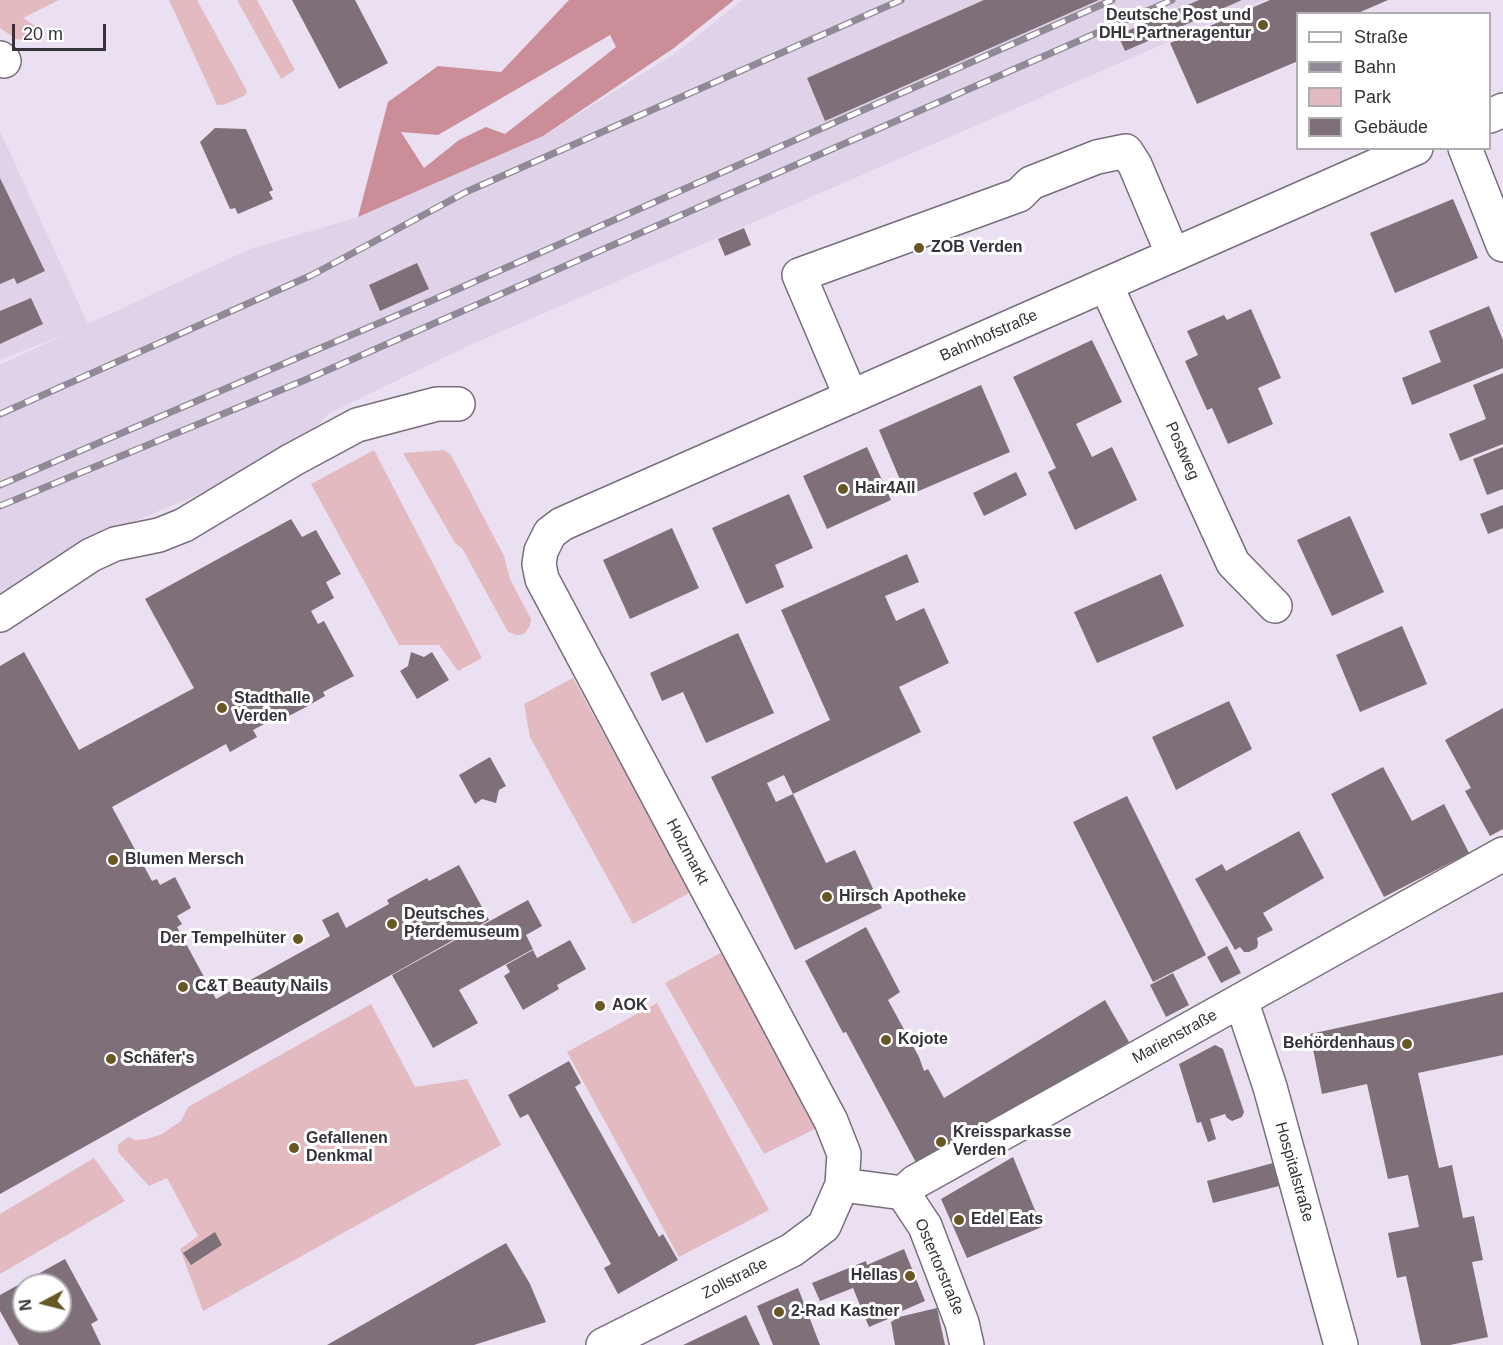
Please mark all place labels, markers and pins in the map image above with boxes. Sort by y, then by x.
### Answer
place label: Deutsche Post und DHL Partneragentur [1099,6,1251,44]
marker: Deutsche Post und DHL Partneragentur [1256,18,1270,32]
place label: ZOB Verden [931,238,1023,258]
marker: ZOB Verden [912,241,926,255]
place label: Hair4All [855,479,915,499]
marker: Hair4All [836,482,850,496]
place label: Stadthalle Verden [234,689,310,727]
marker: Stadthalle Verden [215,701,229,715]
place label: Blumen Mersch [125,850,244,870]
marker: Blumen Mersch [106,853,120,867]
place label: Hirsch Apotheke [839,887,966,907]
marker: Hirsch Apotheke [820,890,834,904]
place label: Deutsches Pferdemuseum [404,905,520,943]
marker: Deutsches Pferdemuseum [385,917,399,931]
place label: Der Tempelhüter [160,929,286,949]
marker: Der Tempelhüter [291,932,305,946]
place label: C&T Beauty Nails [195,977,328,997]
marker: C&T Beauty Nails [176,980,190,994]
place label: AOK [612,996,648,1016]
marker: AOK [593,999,607,1013]
place label: Kojote [898,1030,948,1050]
marker: Kojote [879,1033,893,1047]
place label: Behördenhaus [1283,1034,1395,1054]
marker: Behördenhaus [1400,1037,1414,1051]
place label: Schäfer's [123,1049,194,1069]
marker: Schäfer's [104,1052,118,1066]
place label: Kreissparkasse Verden [953,1123,1071,1161]
place label: Gefallenen Denkmal [306,1129,388,1167]
marker: Kreissparkasse Verden [934,1135,948,1149]
marker: Gefallenen Denkmal [287,1141,301,1155]
place label: Edel Eats [971,1210,1043,1230]
marker: Edel Eats [952,1213,966,1227]
place label: Hellas [851,1266,898,1286]
marker: Hellas [903,1269,917,1283]
place label: 2-Rad Kastner [791,1302,899,1322]
marker: 2-Rad Kastner [772,1305,786,1319]

